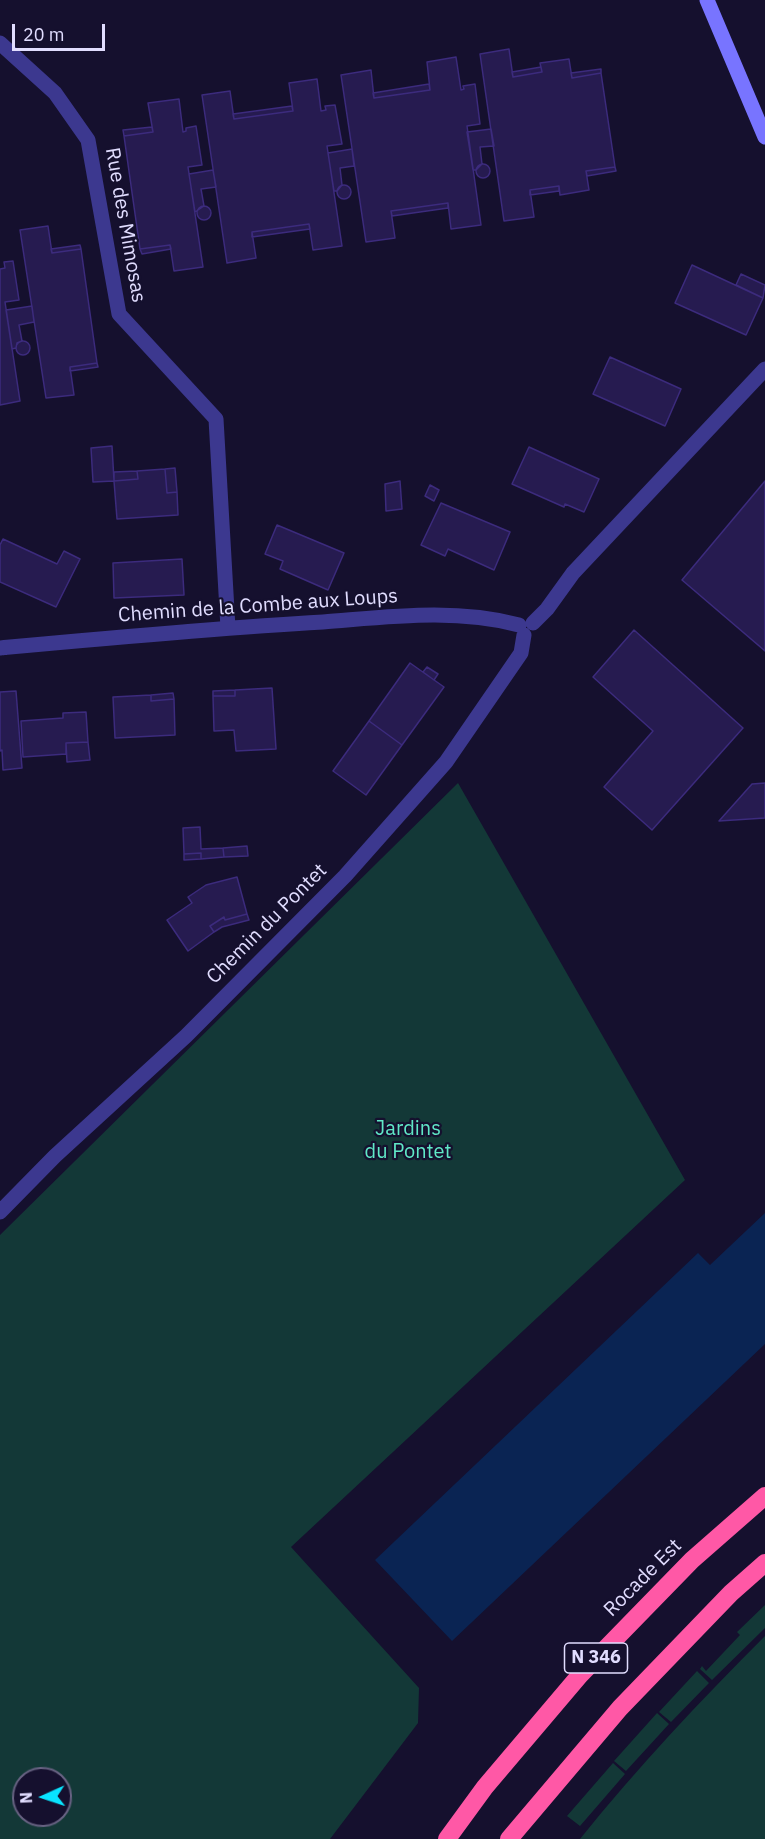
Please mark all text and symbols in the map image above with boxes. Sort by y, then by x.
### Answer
scale bar [15,12,108,50]
text: 20 m [23,23,65,46]
street label: Rue des Mimosas [100,146,150,304]
street label: Chemin de la Combe aux Loups [117,584,399,628]
street label: Chemin du Pontet [202,859,332,989]
park label: Jardins du Pontet [365,1117,451,1164]
street label: Rocade Est [599,1534,687,1622]
road number: N 346 [564,1643,628,1673]
north arrow [12,1767,72,1827]
text: N [16,1792,36,1804]

